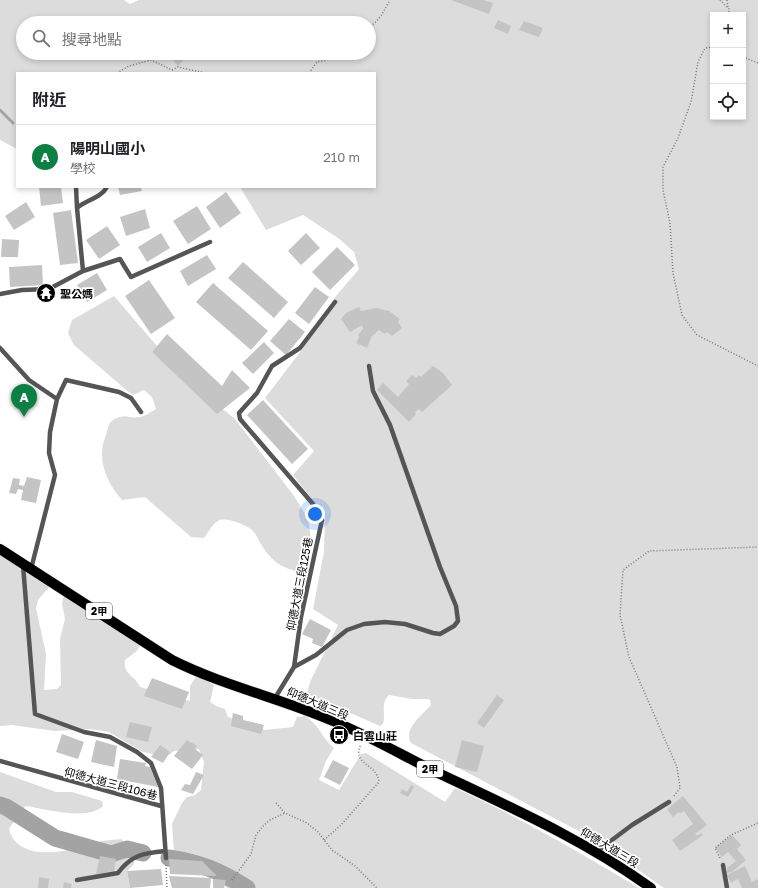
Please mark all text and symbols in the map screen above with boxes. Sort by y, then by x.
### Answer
map controls [710,12,746,120]
button: + [710,12,746,48]
search box [16,16,376,60]
icon: search [30,27,52,49]
text: 搜尋地點 [62,30,122,48]
button: − [710,48,746,84]
button: locate [710,84,746,120]
text: 附近 [32,89,66,110]
text: 陽明山國小 [70,139,145,157]
text: A [40,149,50,165]
text: 210 m [323,149,360,165]
text: 學校 [70,160,96,176]
temple icon: 聖公媽 [35,282,57,304]
place label: 聖公媽 [60,287,93,300]
pin: A [11,384,37,417]
your location [305,504,325,524]
street label: 仰德大道三段125巷 [284,536,314,632]
road number: 2甲 [86,603,112,619]
street label: 仰德大道三段 [285,684,351,722]
bus stop icon: 白雲山莊 [328,724,350,746]
place label: 白雲山莊 [353,729,397,742]
road number: 2甲 [417,761,443,777]
street label: 仰德大道三段106巷 [63,764,159,802]
street label: 仰德大道三段 [578,824,642,870]

